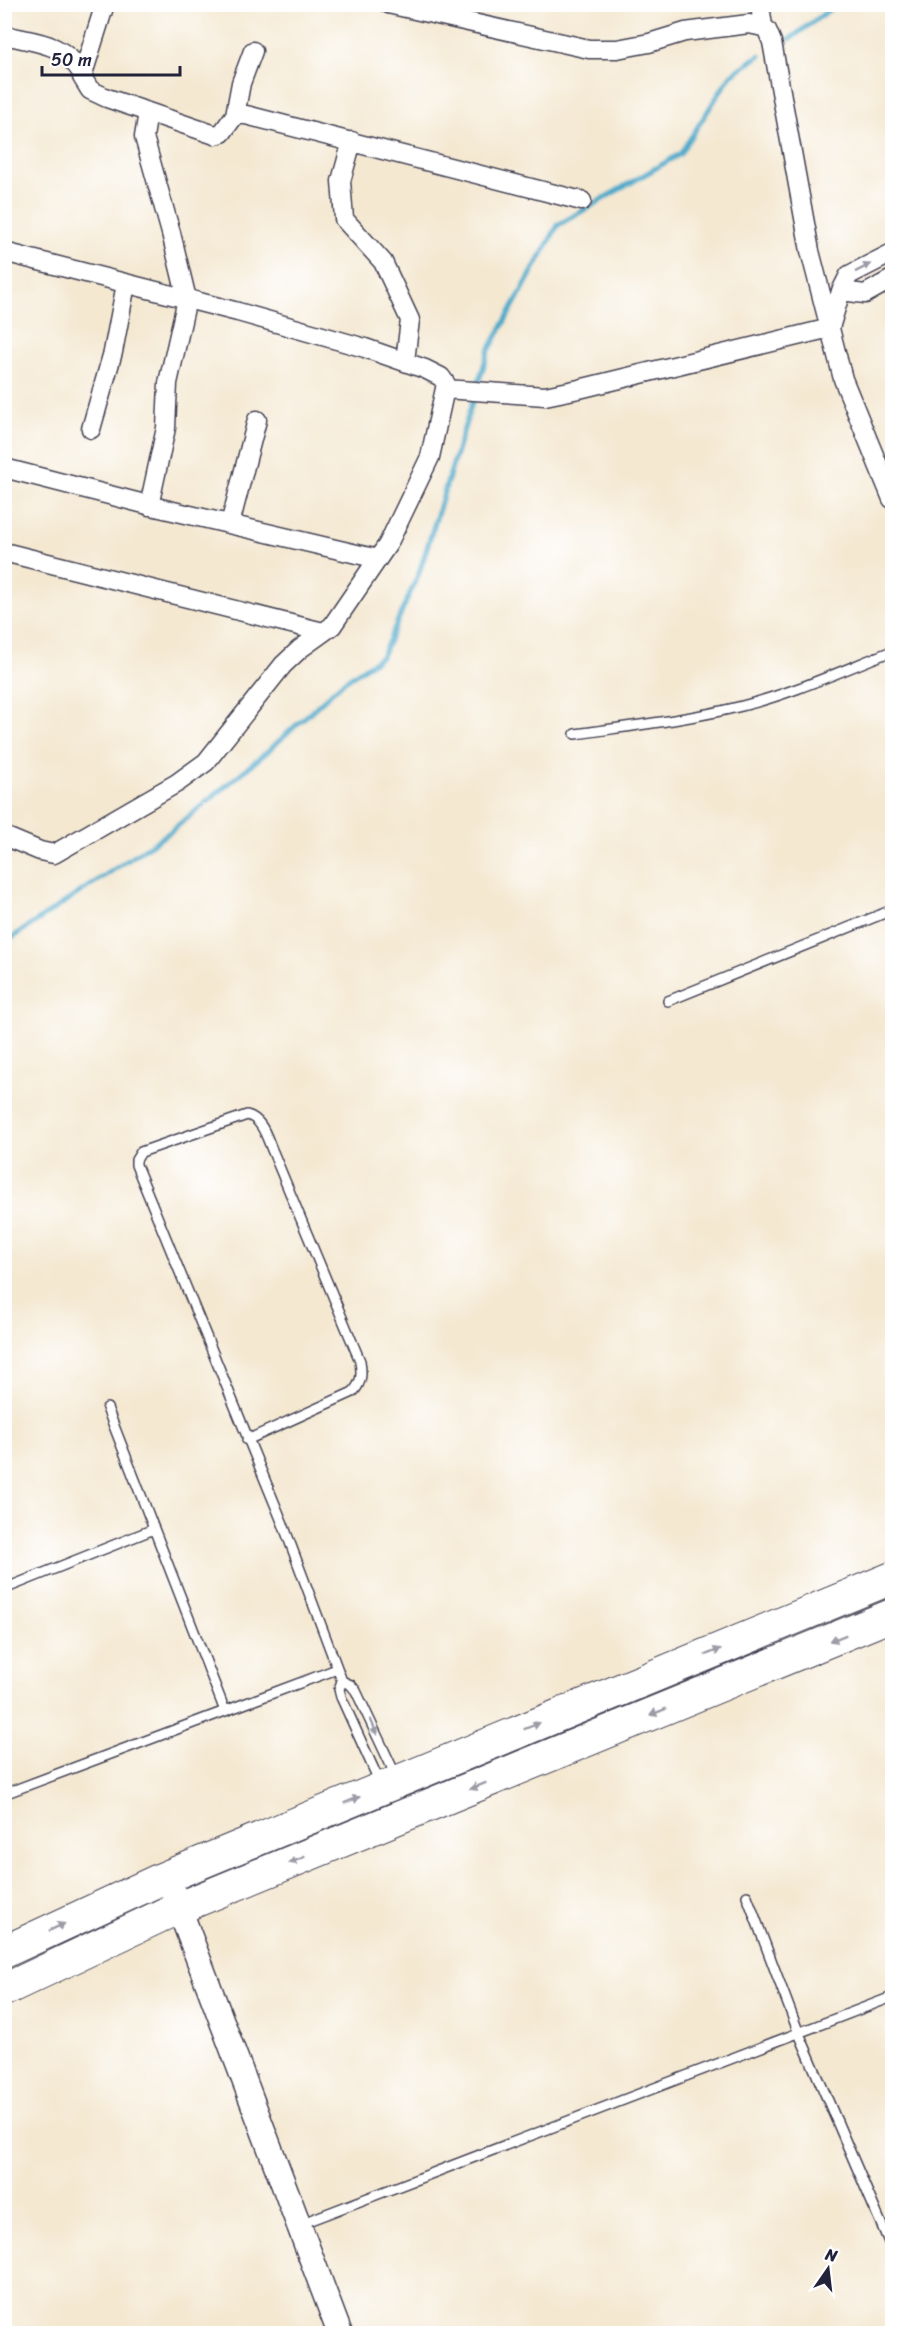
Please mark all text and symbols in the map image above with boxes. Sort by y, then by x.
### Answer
scale bar [42,39,180,77]
text: 50 m [51,44,92,76]
one-way arrow [855,263,872,273]
one-way arrow [829,1633,847,1643]
one-way arrow [704,1647,722,1656]
one-way arrow [649,1708,667,1717]
one-way arrow [369,1719,379,1737]
one-way arrow [524,1721,542,1731]
one-way arrow [468,1781,486,1791]
one-way arrow [343,1795,361,1804]
one-way arrow [288,1856,306,1865]
one-way arrow [49,1923,66,1932]
north arrow [798,2239,858,2299]
text: N [822,2239,841,2271]

